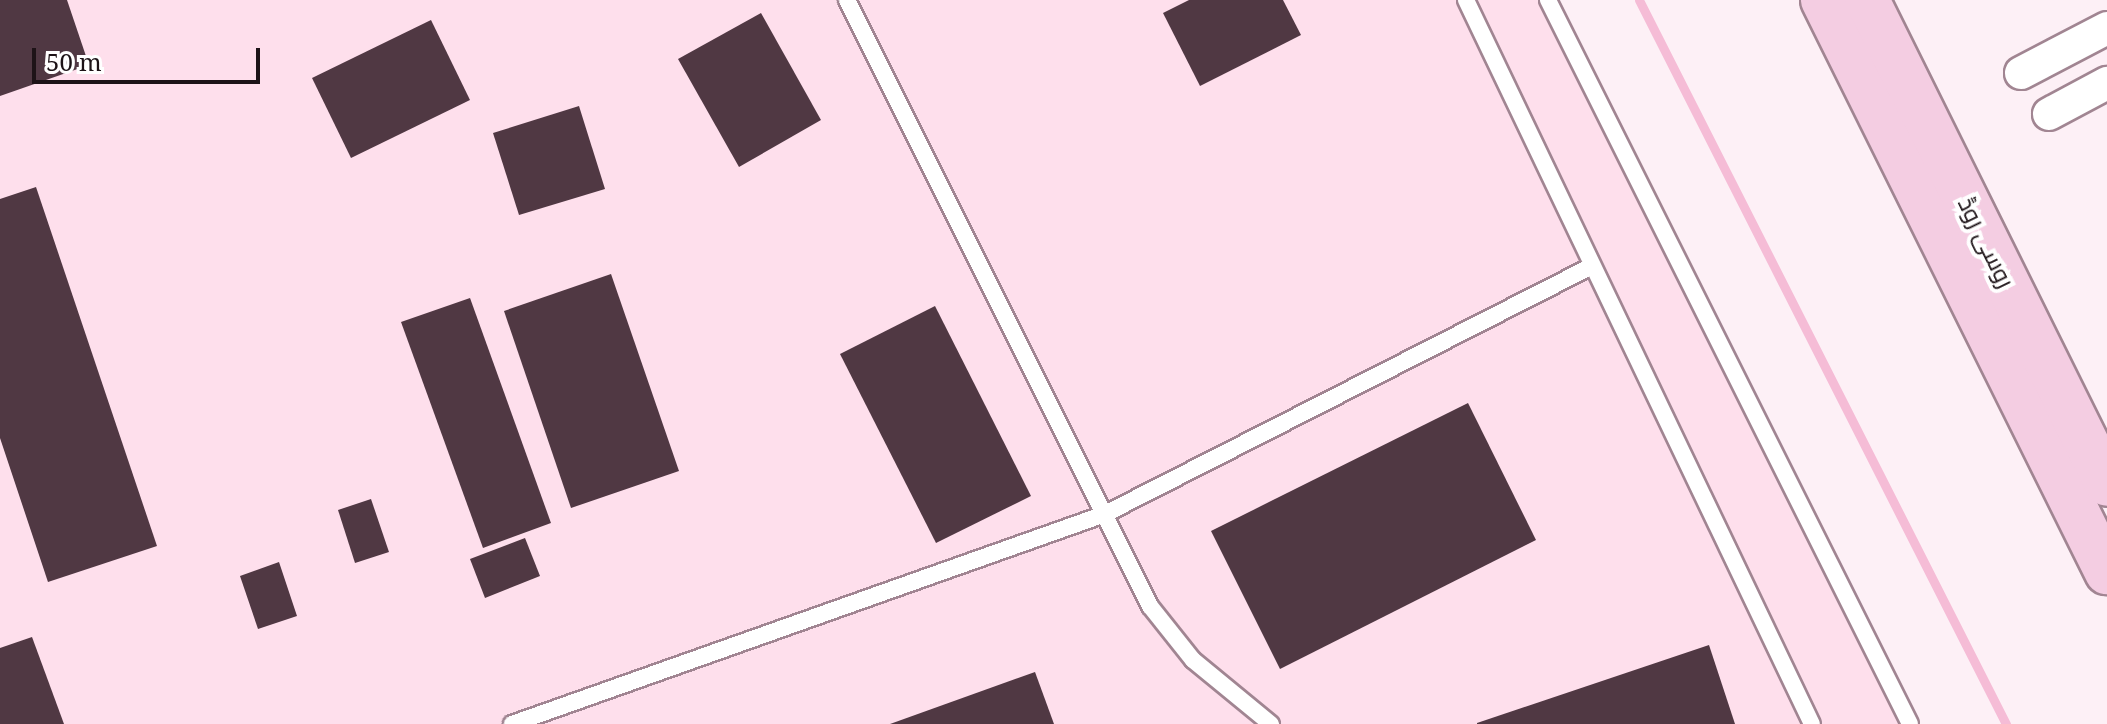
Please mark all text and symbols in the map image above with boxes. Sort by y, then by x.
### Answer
scale bar [36,32,264,82]
text: 50 m [46,45,102,78]
street label: روسی روڈ [1953,192,2021,292]

